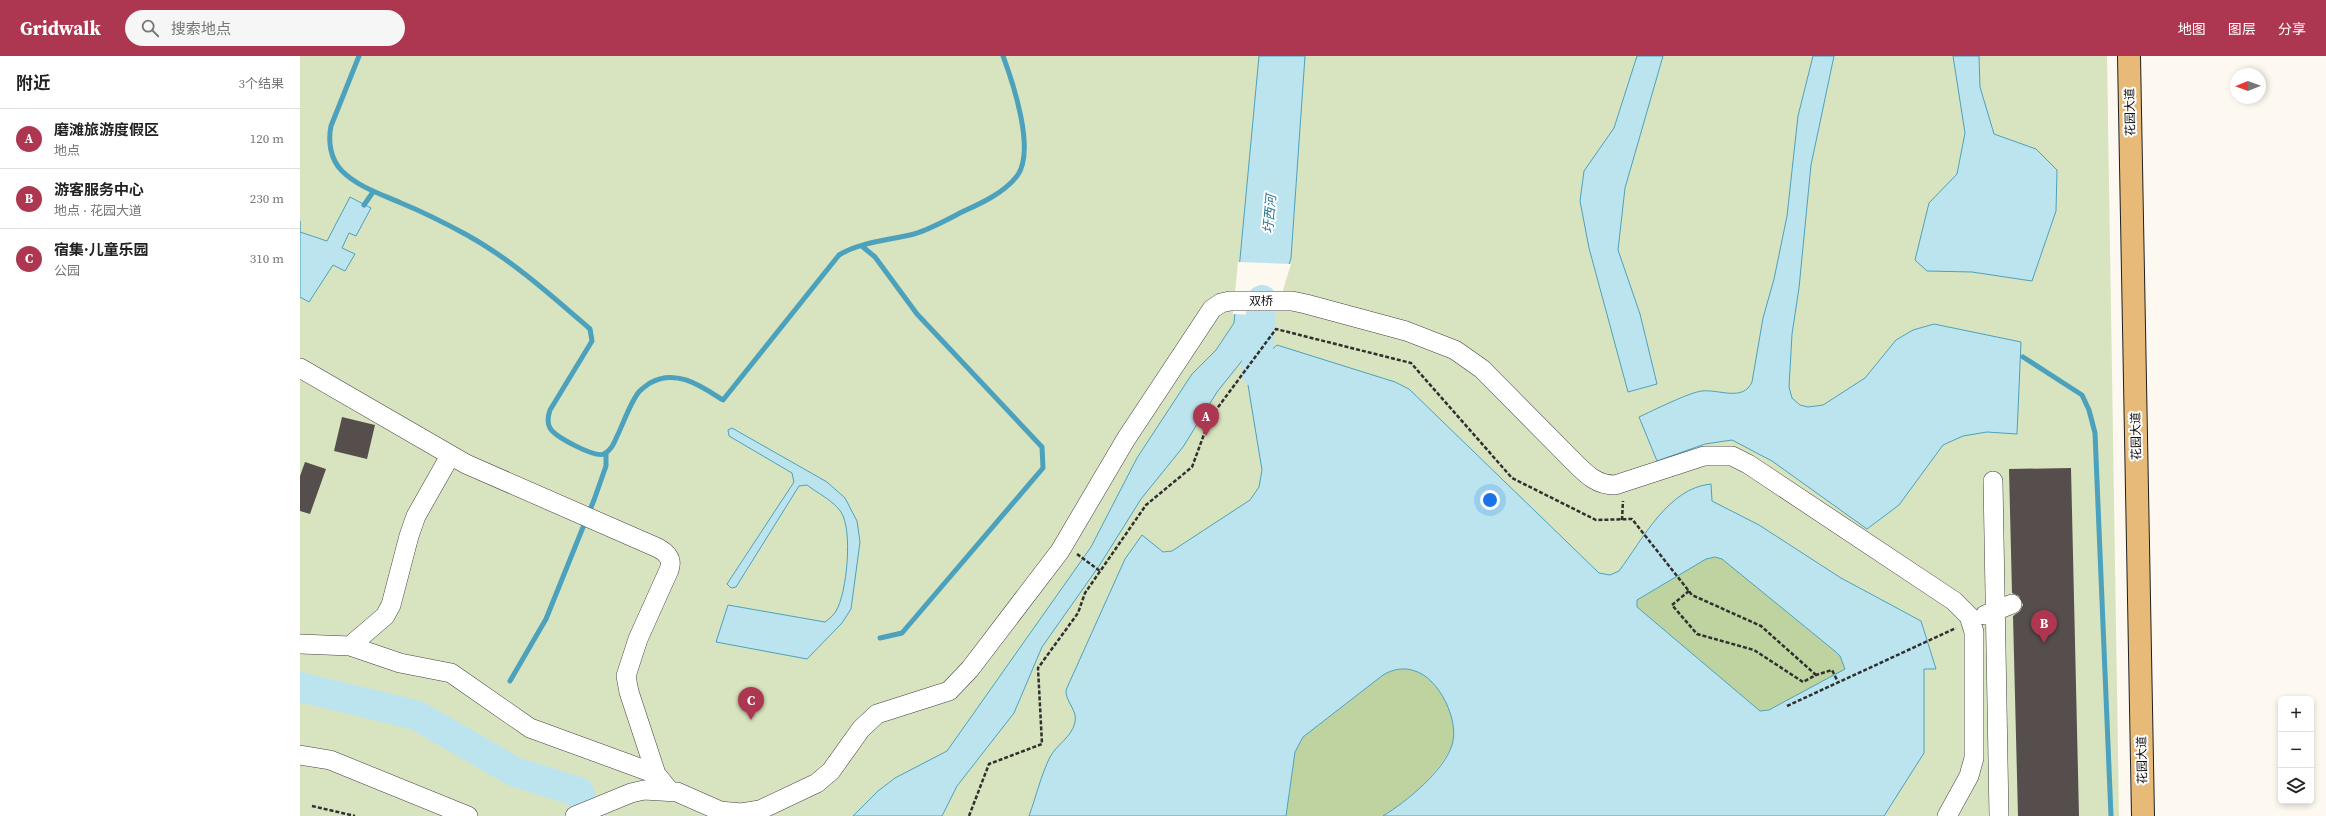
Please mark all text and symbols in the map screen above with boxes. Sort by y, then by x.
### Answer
search box [125,10,405,46]
text: Gridwalk [20,15,101,41]
icon: search [139,17,161,39]
text: 搜索地点 [171,18,231,39]
text: 地图 [2178,19,2206,39]
text: 图层 [2228,19,2256,39]
text: 分享 [2278,19,2306,39]
north arrow [2230,68,2266,104]
text: 附近 [16,71,50,95]
text: 3个结果 [238,75,284,92]
street label: 花园大道 [2122,88,2138,136]
text: 磨滩旅游度假区 [54,119,159,140]
text: A [25,130,33,147]
text: 120 m [250,130,284,147]
text: 地点 [54,142,80,159]
text: 游客服务中心 [54,179,144,200]
text: B [25,190,33,207]
text: 230 m [250,190,284,207]
water label: 圩西河 [1259,191,1280,234]
text: 地点 · 花园大道 [54,202,142,219]
text: 宿集·儿童乐园 [54,239,149,260]
text: C [25,250,33,267]
text: 310 m [250,250,284,267]
text: 公园 [54,262,80,279]
street label: 双桥 [1249,293,1273,309]
pin: A [1193,403,1219,436]
street label: 花园大道 [2128,412,2144,460]
your location [1480,490,1500,510]
pin: B [2031,610,2057,643]
pin: C [738,687,764,720]
map controls [2278,696,2314,804]
button: + [2278,696,2314,732]
button: − [2278,732,2314,768]
street label: 花园大道 [2134,736,2150,784]
button: layers [2278,768,2314,804]

